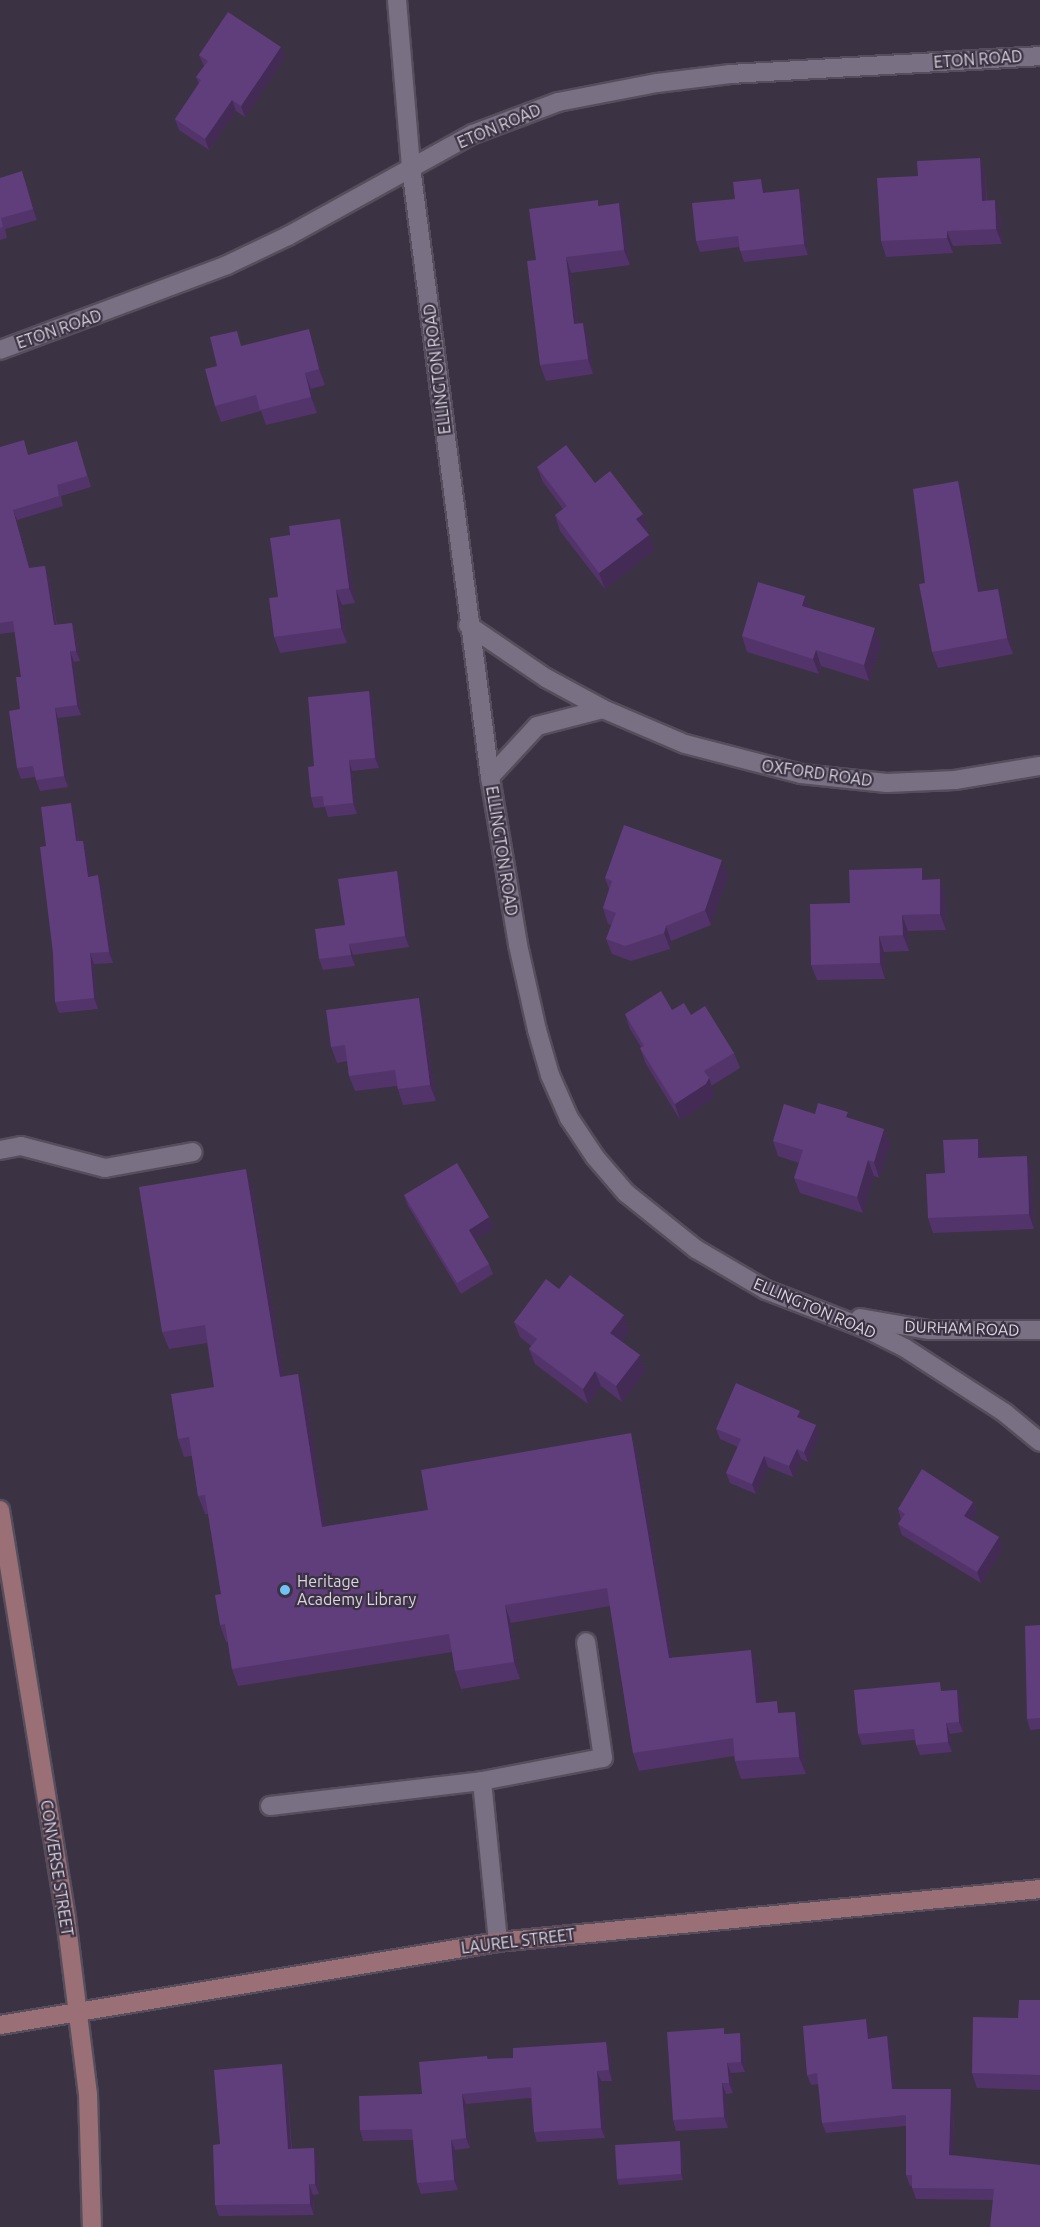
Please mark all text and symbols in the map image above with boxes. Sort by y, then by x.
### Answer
street label: ETON ROAD [933,46,1023,72]
street label: ETON ROAD [454,100,544,152]
street label: ELLINGTON ROAD [419,303,455,435]
street label: ETON ROAD [14,305,104,353]
street label: OXFORD ROAD [760,756,874,790]
street label: ELLINGTON ROAD [482,785,522,917]
street label: ELLINGTON ROAD [751,1273,879,1343]
street label: DURHAM ROAD [904,1316,1020,1340]
place label: Heritage Academy Library [297,1571,416,1609]
marker: Heritage Academy Library [278,1583,292,1597]
street label: CONVERSE STREET [37,1798,77,1938]
street label: LAUREL STREET [460,1924,576,1958]

